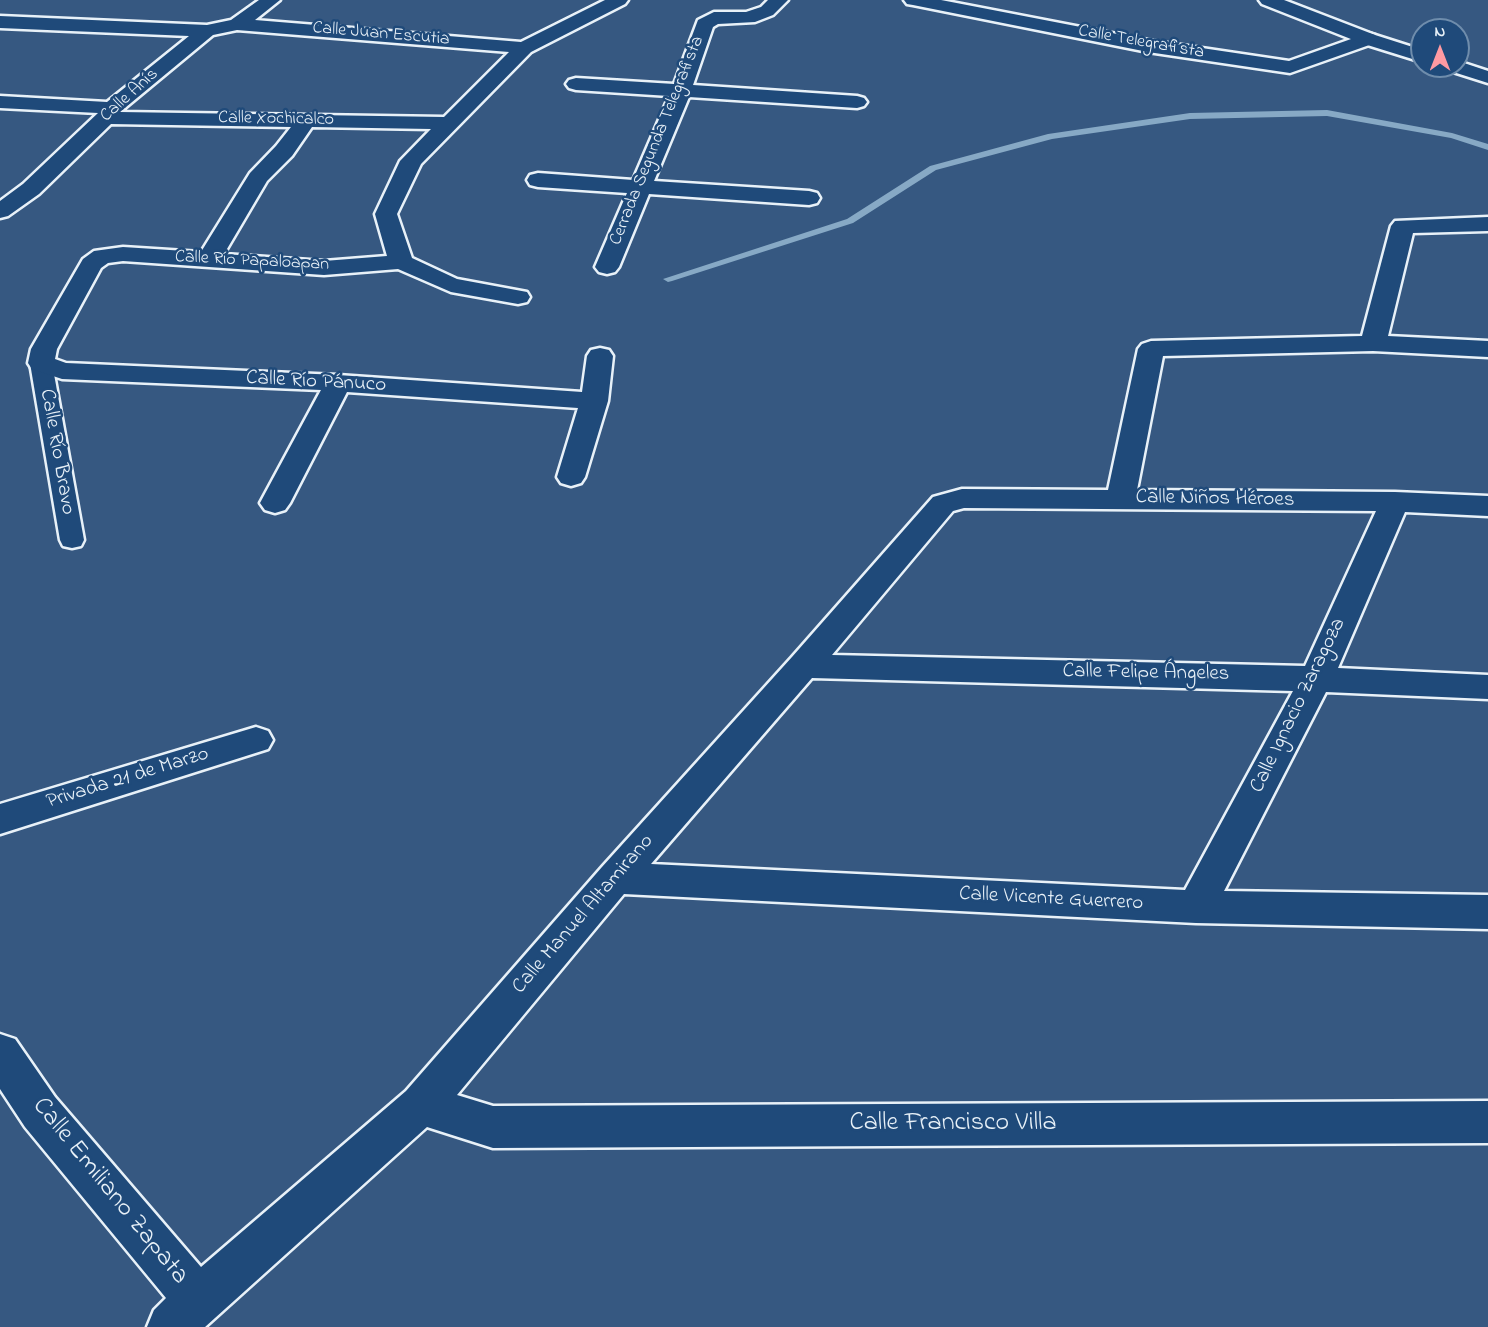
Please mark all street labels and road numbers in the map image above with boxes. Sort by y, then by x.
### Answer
street label: Calle Juan Escutia [311,18,451,52]
street label: Calle Telegrafista [1076,21,1206,65]
street label: Cerrada Segunda Telegrafista [606,33,710,249]
street label: Calle Anís [97,64,163,128]
street label: Calle Xochicalco [218,108,334,132]
street label: Calle Río Papaloapan [174,247,330,277]
street label: Calle Río Pánuco [245,367,387,399]
street label: Calle Río Bravo [33,387,79,517]
street label: Calle Niños Héroes [1135,486,1295,514]
street label: Calle Ignacio Zaragoza [1246,614,1352,798]
street label: Calle Felipe Ángeles [1062,660,1230,688]
street label: Privada 21 de Marzo [44,742,212,816]
street label: Calle Manuel Altamirano [508,830,660,1000]
street label: Calle Vicente Guerrero [958,883,1144,917]
street label: Calle Emiliano Zapata [24,1092,194,1292]
street label: Calle Francisco Villa [850,1109,1056,1141]

